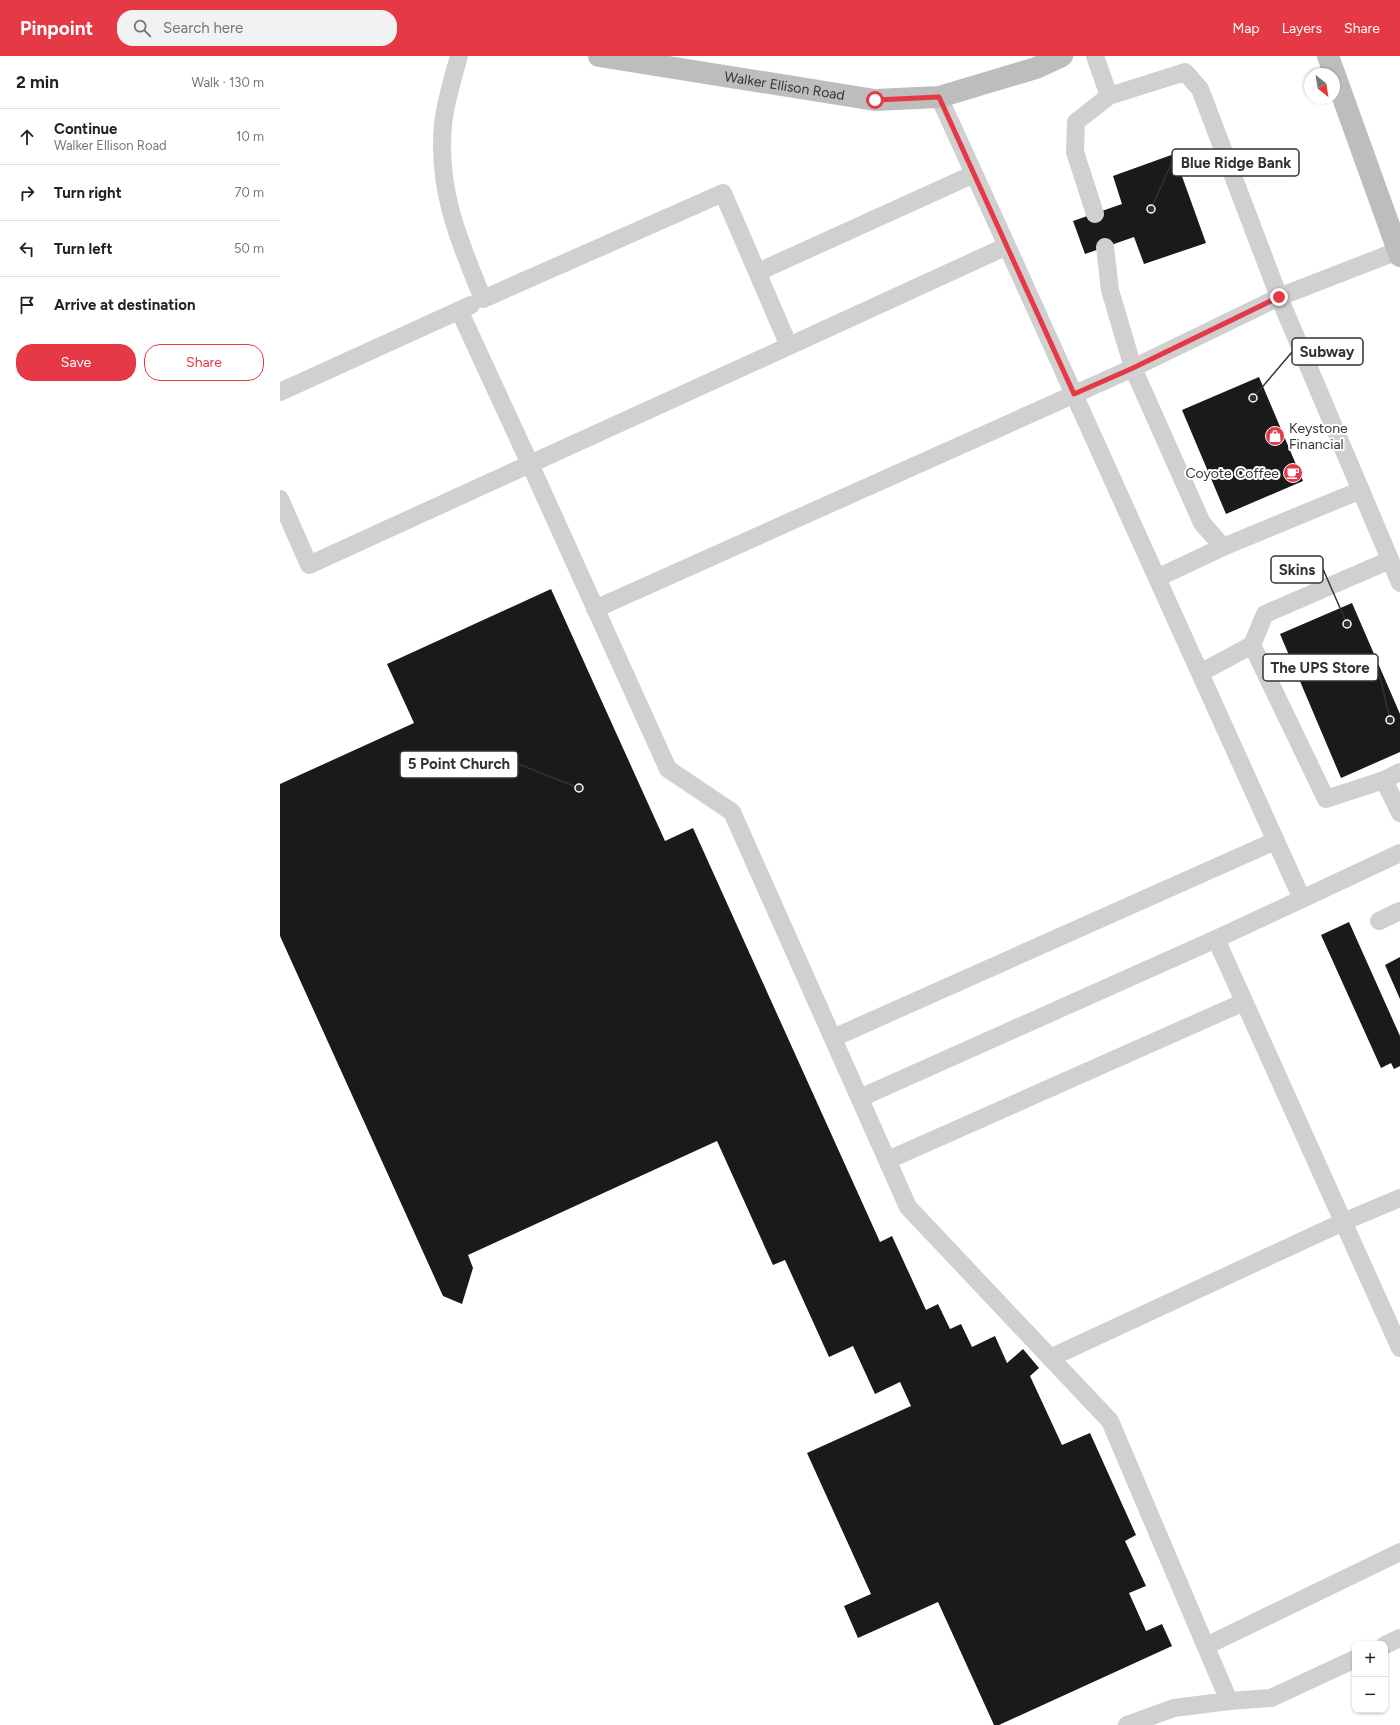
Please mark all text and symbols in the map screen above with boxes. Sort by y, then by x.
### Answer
search box [117,10,397,46]
text: Pinpoint [20,17,93,40]
icon: search [131,17,153,39]
text: Search here [163,19,243,37]
text: Map [1232,20,1260,37]
text: Layers [1282,20,1322,37]
text: Share [1344,20,1380,37]
street label: Walker Ellison Road [723,68,846,104]
north arrow [1304,68,1340,104]
text: 2 min [16,72,59,92]
text: Walk · 130 m [191,75,264,90]
route start [866,91,884,109]
text: Continue [54,120,117,138]
icon: ahead [16,126,38,148]
text: 10 m [236,129,264,144]
text: Walker Ellison Road [54,138,167,153]
callout: Blue Ridge Bank [1172,149,1299,176]
text: Blue Ridge Bank [1181,154,1291,172]
icon: right [16,182,38,204]
text: Turn right [54,184,122,202]
text: 70 m [234,185,264,200]
icon: left [16,238,38,260]
text: Turn left [54,240,112,258]
text: 50 m [234,241,264,256]
route end [1270,288,1288,306]
icon: arrive [16,294,38,316]
text: Arrive at destination [54,296,195,314]
callout: Subway [1292,338,1363,365]
text: Subway [1300,343,1355,361]
button: Save [16,344,136,381]
button: Share [144,344,264,381]
place label: Keystone Financial [1289,420,1348,453]
shop icon: Keystone Financial [1264,425,1286,447]
cafe icon: Coyote Coffee [1282,462,1304,484]
place label: Coyote Coffee [1186,465,1279,482]
callout: Skins [1271,556,1323,583]
text: Skins [1279,561,1315,579]
callout: The UPS Store [1263,654,1378,681]
text: The UPS Store [1270,659,1370,677]
callout: 5 Point Church [400,751,518,778]
text: 5 Point Church [408,755,510,773]
map controls [1352,1641,1388,1713]
button: + [1352,1641,1388,1677]
button: − [1352,1677,1388,1713]

